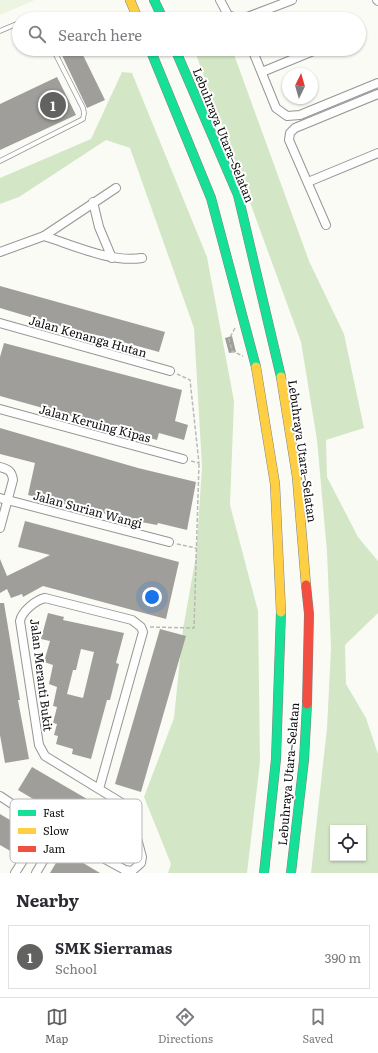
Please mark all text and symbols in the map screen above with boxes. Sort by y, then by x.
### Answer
search box [12,12,366,56]
icon: search [26,23,48,45]
text: Search here [58,23,142,46]
street label: Lebuhraya Utara–Selatan [189,65,259,205]
north arrow [282,68,318,104]
pin: 1 [40,90,66,120]
street label: Jalan Kenanga Hutan [27,311,149,361]
street label: Lebuhraya Utara–Selatan [284,379,322,523]
street label: Jalan Keruing Kipas [37,399,153,447]
street label: Jalan Surian Wangi [31,486,145,532]
your location [142,587,162,607]
street label: Jalan Meranti Bukit [26,618,58,733]
street label: Lebuhraya Utara–Selatan [273,702,303,846]
legend [10,799,142,863]
text: Fast [43,804,65,820]
text: Slow [43,822,69,838]
map controls [330,825,366,861]
button: locate [330,825,366,861]
text: Jam [43,840,66,856]
text: Nearby [16,887,79,912]
text: SMK Sierramas [55,936,172,959]
text: 1 [27,948,33,967]
text: 390 m [324,948,361,967]
text: School [55,959,97,978]
tab: Map [45,1006,68,1046]
tab: Directions [158,1006,213,1046]
tab: Saved [303,1006,333,1046]

